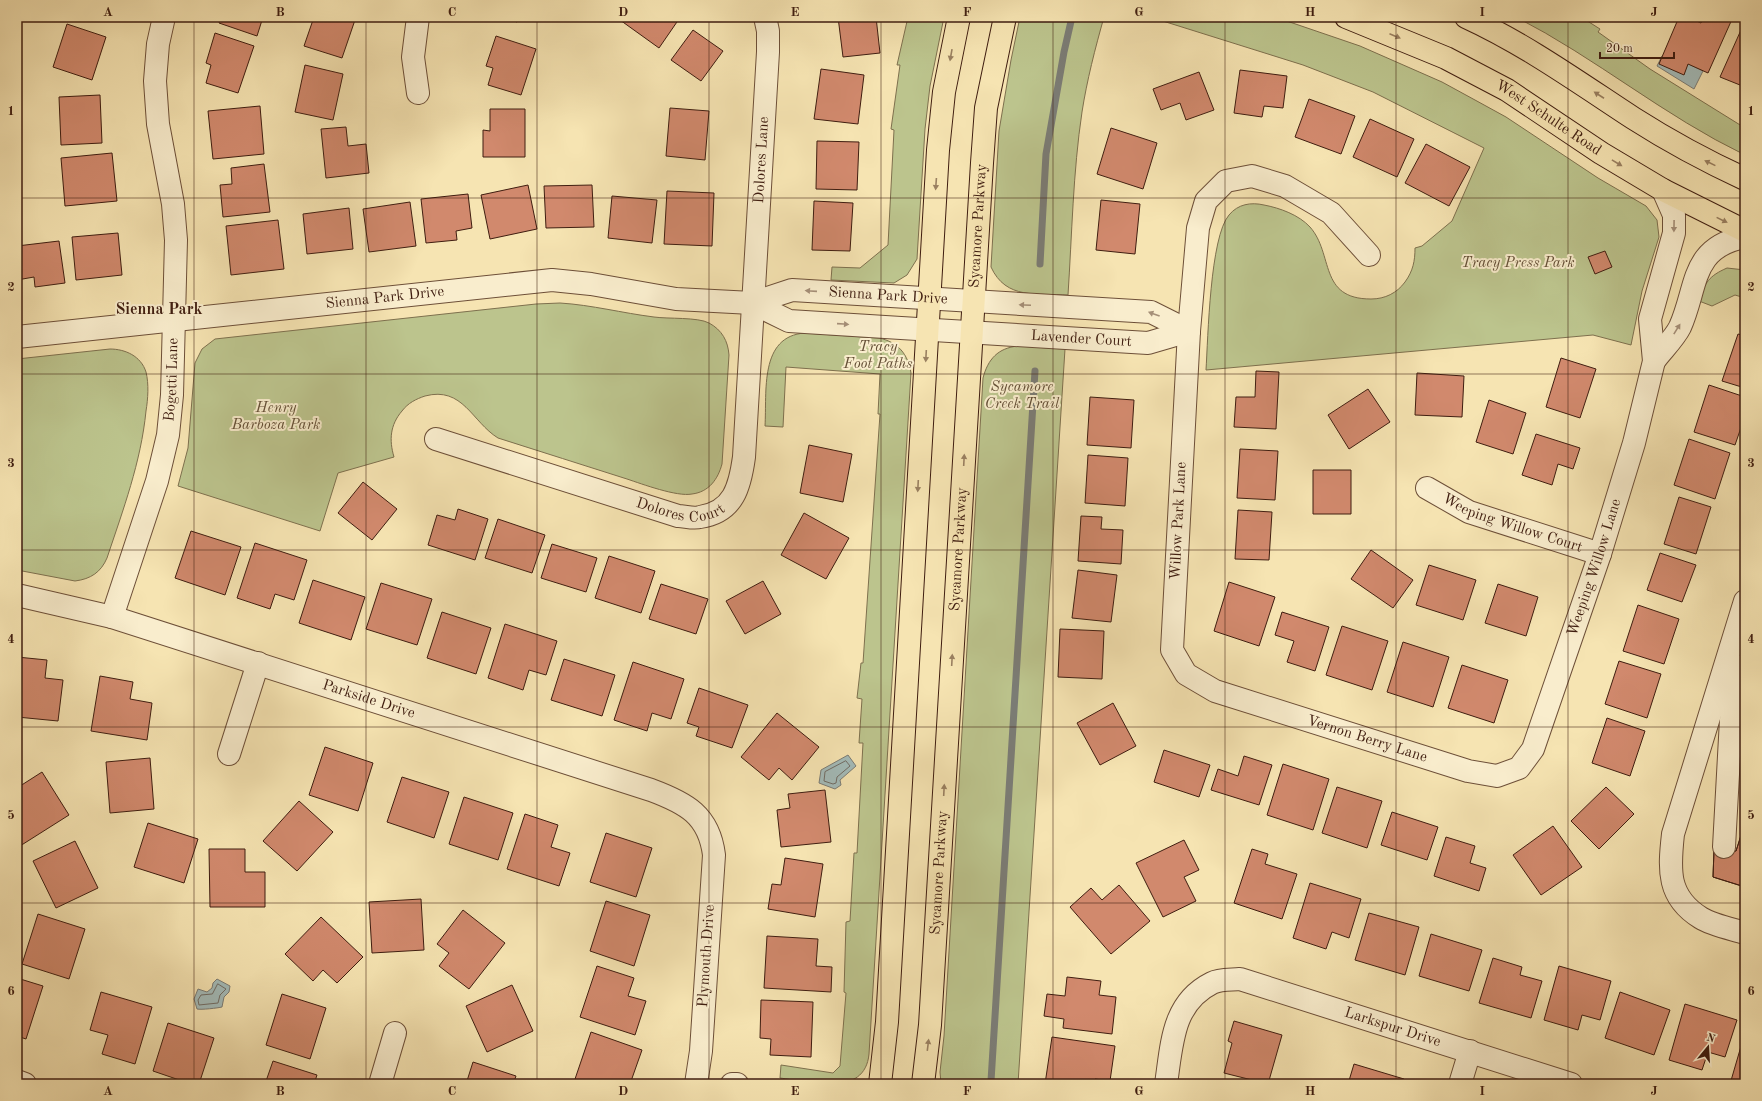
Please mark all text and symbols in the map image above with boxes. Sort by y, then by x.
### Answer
text: A [103,6,113,19]
text: B [275,6,285,19]
text: C [448,6,456,19]
text: D [618,6,628,19]
text: E [791,6,800,19]
text: F [963,6,972,19]
text: G [1134,6,1144,19]
text: H [1305,6,1316,19]
text: I [1479,6,1485,19]
text: J [1650,6,1658,19]
one-way arrow [1390,33,1401,39]
scale bar [1600,34,1674,60]
text: 20 m [1606,43,1633,55]
one-way arrow [948,49,954,61]
street label: West Schulte Road [1493,78,1604,159]
one-way arrow [1594,91,1604,99]
text: 1 [7,105,15,118]
text: 1 [1747,105,1755,118]
street label: Dolores Lane [752,116,772,204]
one-way arrow [1611,159,1623,166]
one-way arrow [1704,160,1716,166]
street label: Sycamore Parkway [967,163,989,288]
one-way arrow [933,178,939,191]
one-way arrow [1717,217,1728,223]
one-way arrow [1671,220,1677,233]
park label: Tracy Press Park [1461,256,1575,271]
text: 2 [7,281,15,294]
text: 2 [1747,281,1755,294]
street label: Sienna Park Drive [325,284,445,312]
street label: Sienna Park Drive [828,285,948,307]
one-way arrow [805,287,817,294]
one-way arrow [1019,301,1031,308]
district label: Sienna Park [115,302,203,318]
one-way arrow [1147,311,1159,317]
one-way arrow [837,321,849,328]
one-way arrow [1674,323,1681,335]
street label: Lavender Court [1030,328,1132,350]
street label: Bogetti Lane [162,337,181,422]
park label: Tracy Foot Paths [842,340,913,372]
one-way arrow [922,350,929,362]
park label: Sycamore Creek Trail [985,380,1060,412]
park label: Henry Barboza Park [231,401,320,433]
one-way arrow [961,454,968,466]
text: 3 [7,457,15,470]
text: 3 [1747,457,1755,470]
street label: Willow Park Lane [1168,462,1190,580]
one-way arrow [915,480,922,492]
street label: Sycamore Parkway [947,487,970,612]
street label: Weeping Willow Court [1440,491,1584,555]
street label: Dolores Court [634,496,728,525]
street label: Weeping Willow Lane [1565,497,1624,638]
text: 4 [7,633,15,646]
text: 4 [1747,633,1755,646]
one-way arrow [949,654,956,666]
street label: Parkside Drive [320,677,417,721]
street label: Vernon Berry Lane [1305,713,1429,765]
one-way arrow [941,784,948,796]
text: 5 [7,809,15,822]
text: 5 [1747,809,1755,822]
street label: Sycamore Parkway [928,810,950,935]
street label: Plymouth Drive [696,904,718,1008]
text: 6 [7,985,15,998]
text: 6 [1747,985,1755,998]
street label: Larkspur Drive [1343,1005,1443,1050]
north arrow [1688,1027,1728,1067]
text: N [1705,1032,1717,1046]
one-way arrow [924,1039,931,1051]
text: A [103,1085,113,1098]
text: B [275,1085,285,1098]
text: C [448,1085,456,1098]
text: D [618,1085,628,1098]
text: E [791,1085,800,1098]
text: F [963,1085,972,1098]
text: G [1134,1085,1144,1098]
text: H [1305,1085,1316,1098]
text: I [1479,1085,1485,1098]
text: J [1650,1085,1658,1098]

